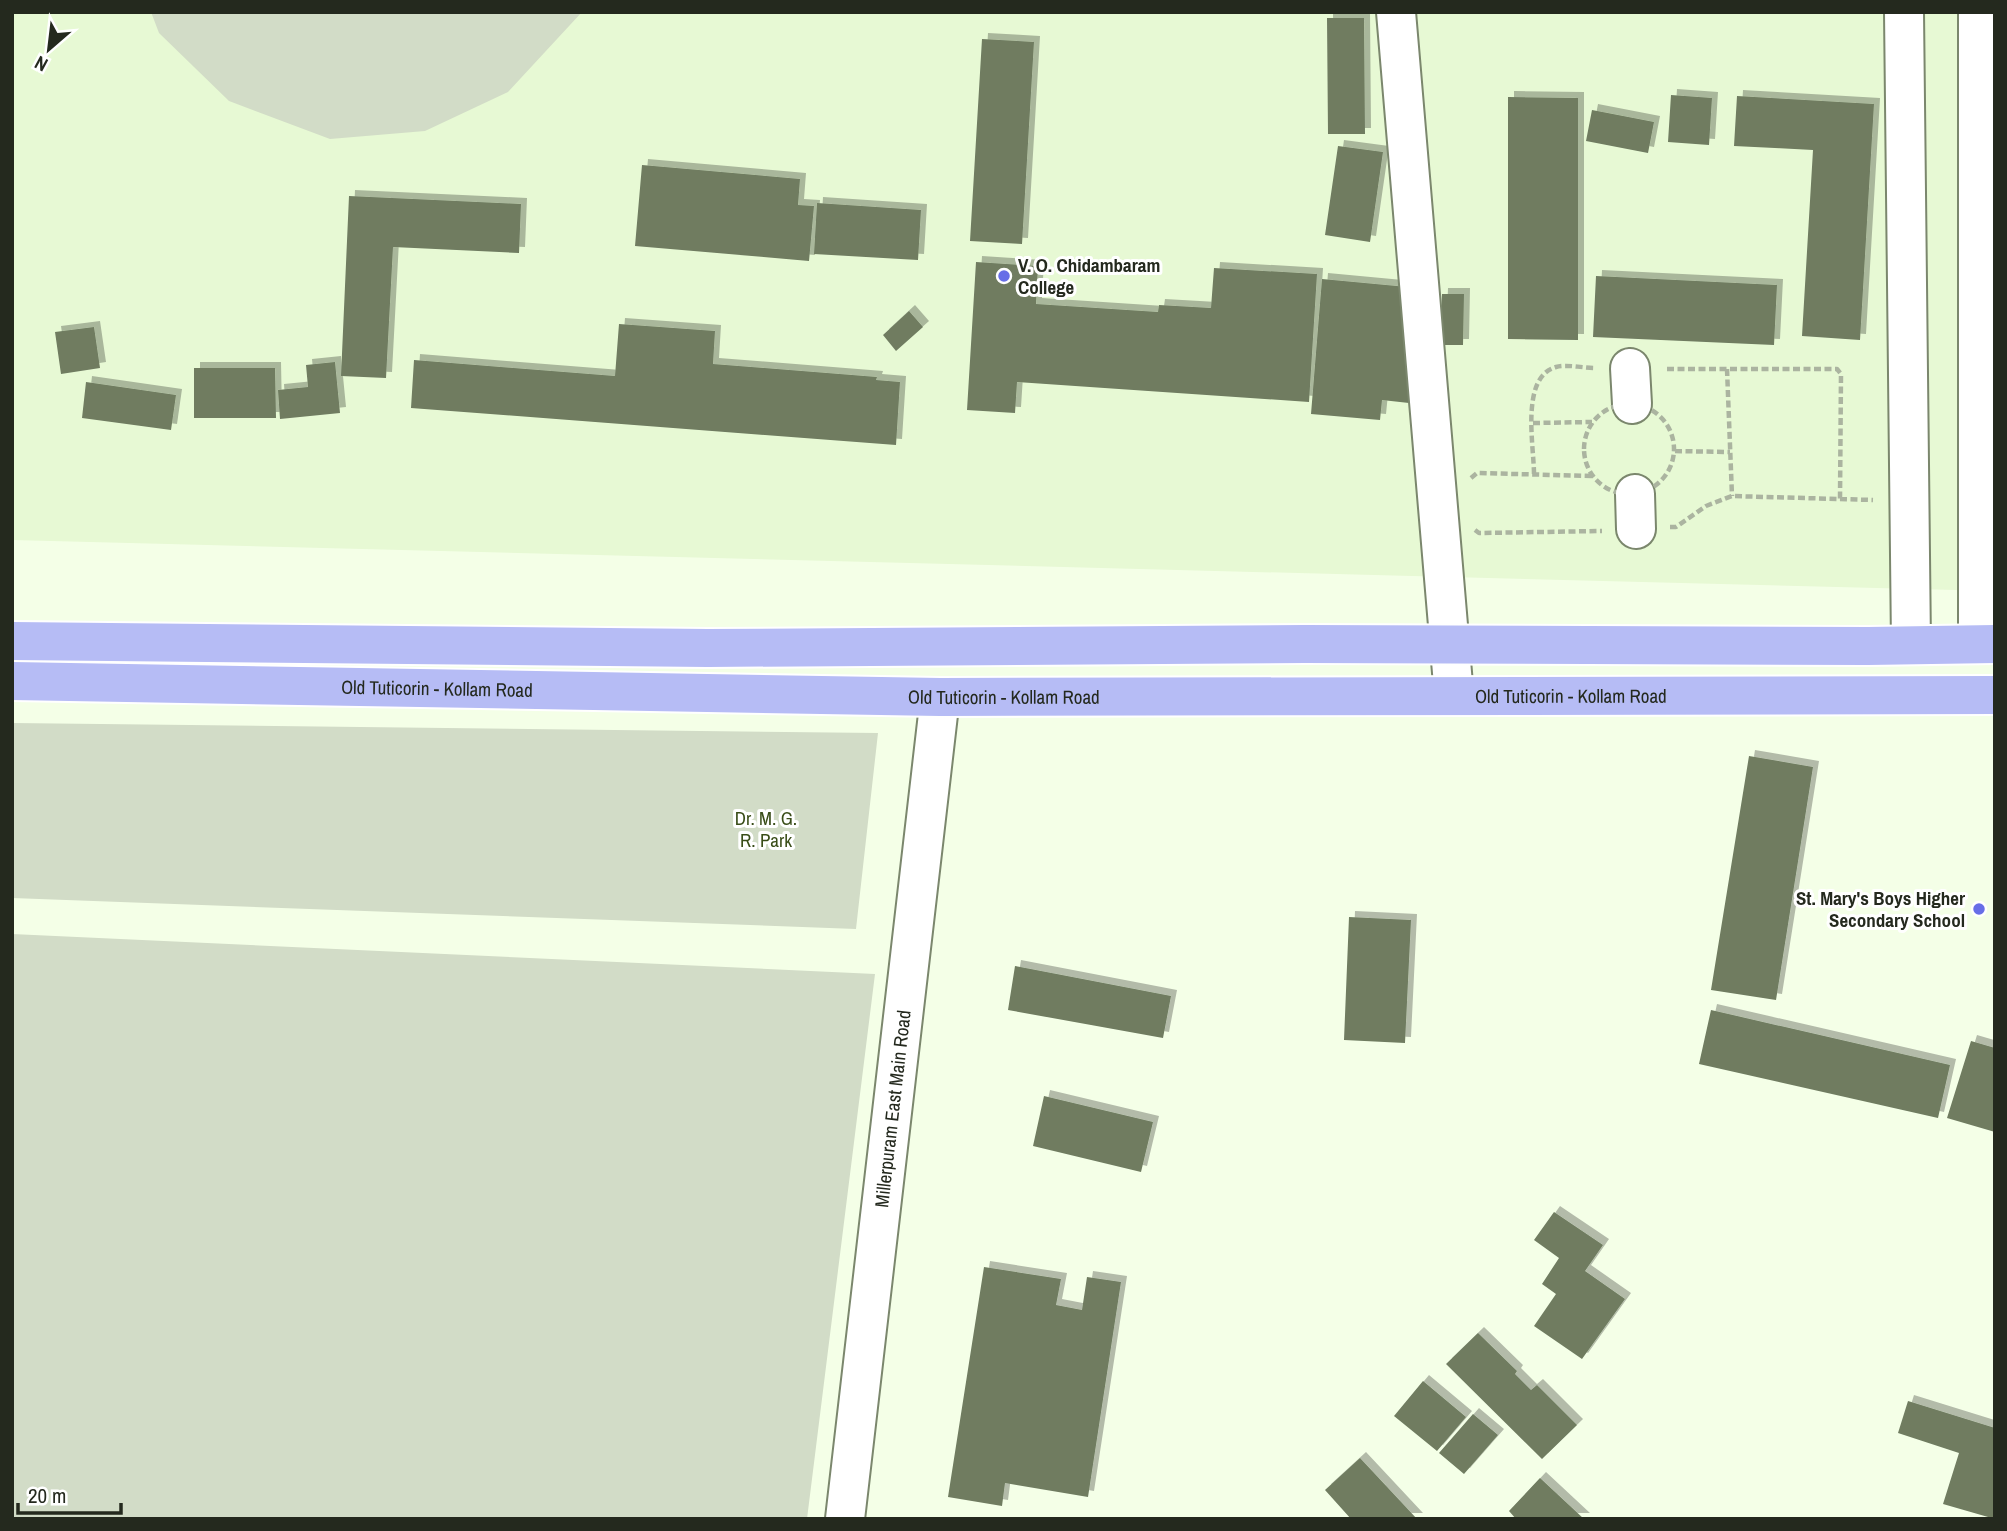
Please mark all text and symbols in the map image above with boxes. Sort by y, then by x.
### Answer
north arrow [14,14,84,84]
text: N [30,50,52,78]
place label: V. O. Chidambaram College [1018,252,1160,300]
marker: V. O. Chidambaram College [996,268,1012,284]
street label: Old Tuticorin - Kollam Road [341,674,533,703]
street label: Old Tuticorin - Kollam Road [908,683,1100,710]
street label: Old Tuticorin - Kollam Road [1475,683,1667,709]
park label: Dr. M. G. R. Park [735,805,797,853]
place label: St. Mary's Boys Higher Secondary School [1796,885,1965,933]
marker: St. Mary's Boys Higher Secondary School [1971,901,1987,917]
street label: Millerpuram East Main Road [868,1009,917,1209]
scale bar [18,1472,121,1516]
text: 20 m [28,1481,66,1510]

